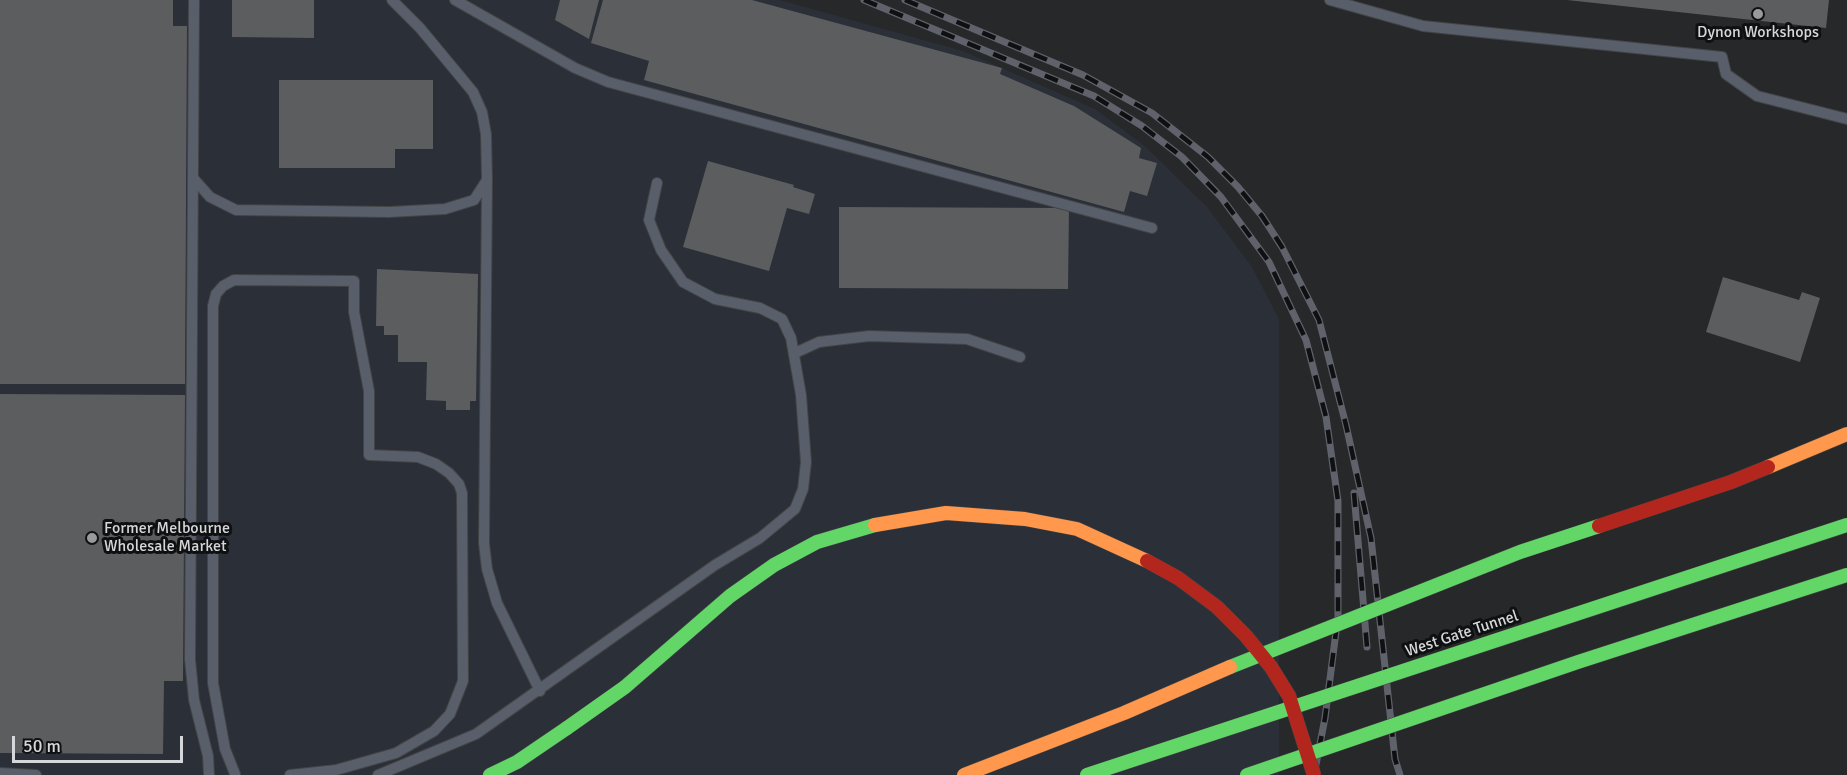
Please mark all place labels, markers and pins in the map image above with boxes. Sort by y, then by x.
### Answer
marker: Dynon Workshops [1751,7,1765,21]
place label: Dynon Workshops [1697,23,1819,43]
place label: Former Melbourne Wholesale Market [104,519,230,557]
marker: Former Melbourne Wholesale Market [85,531,99,545]

